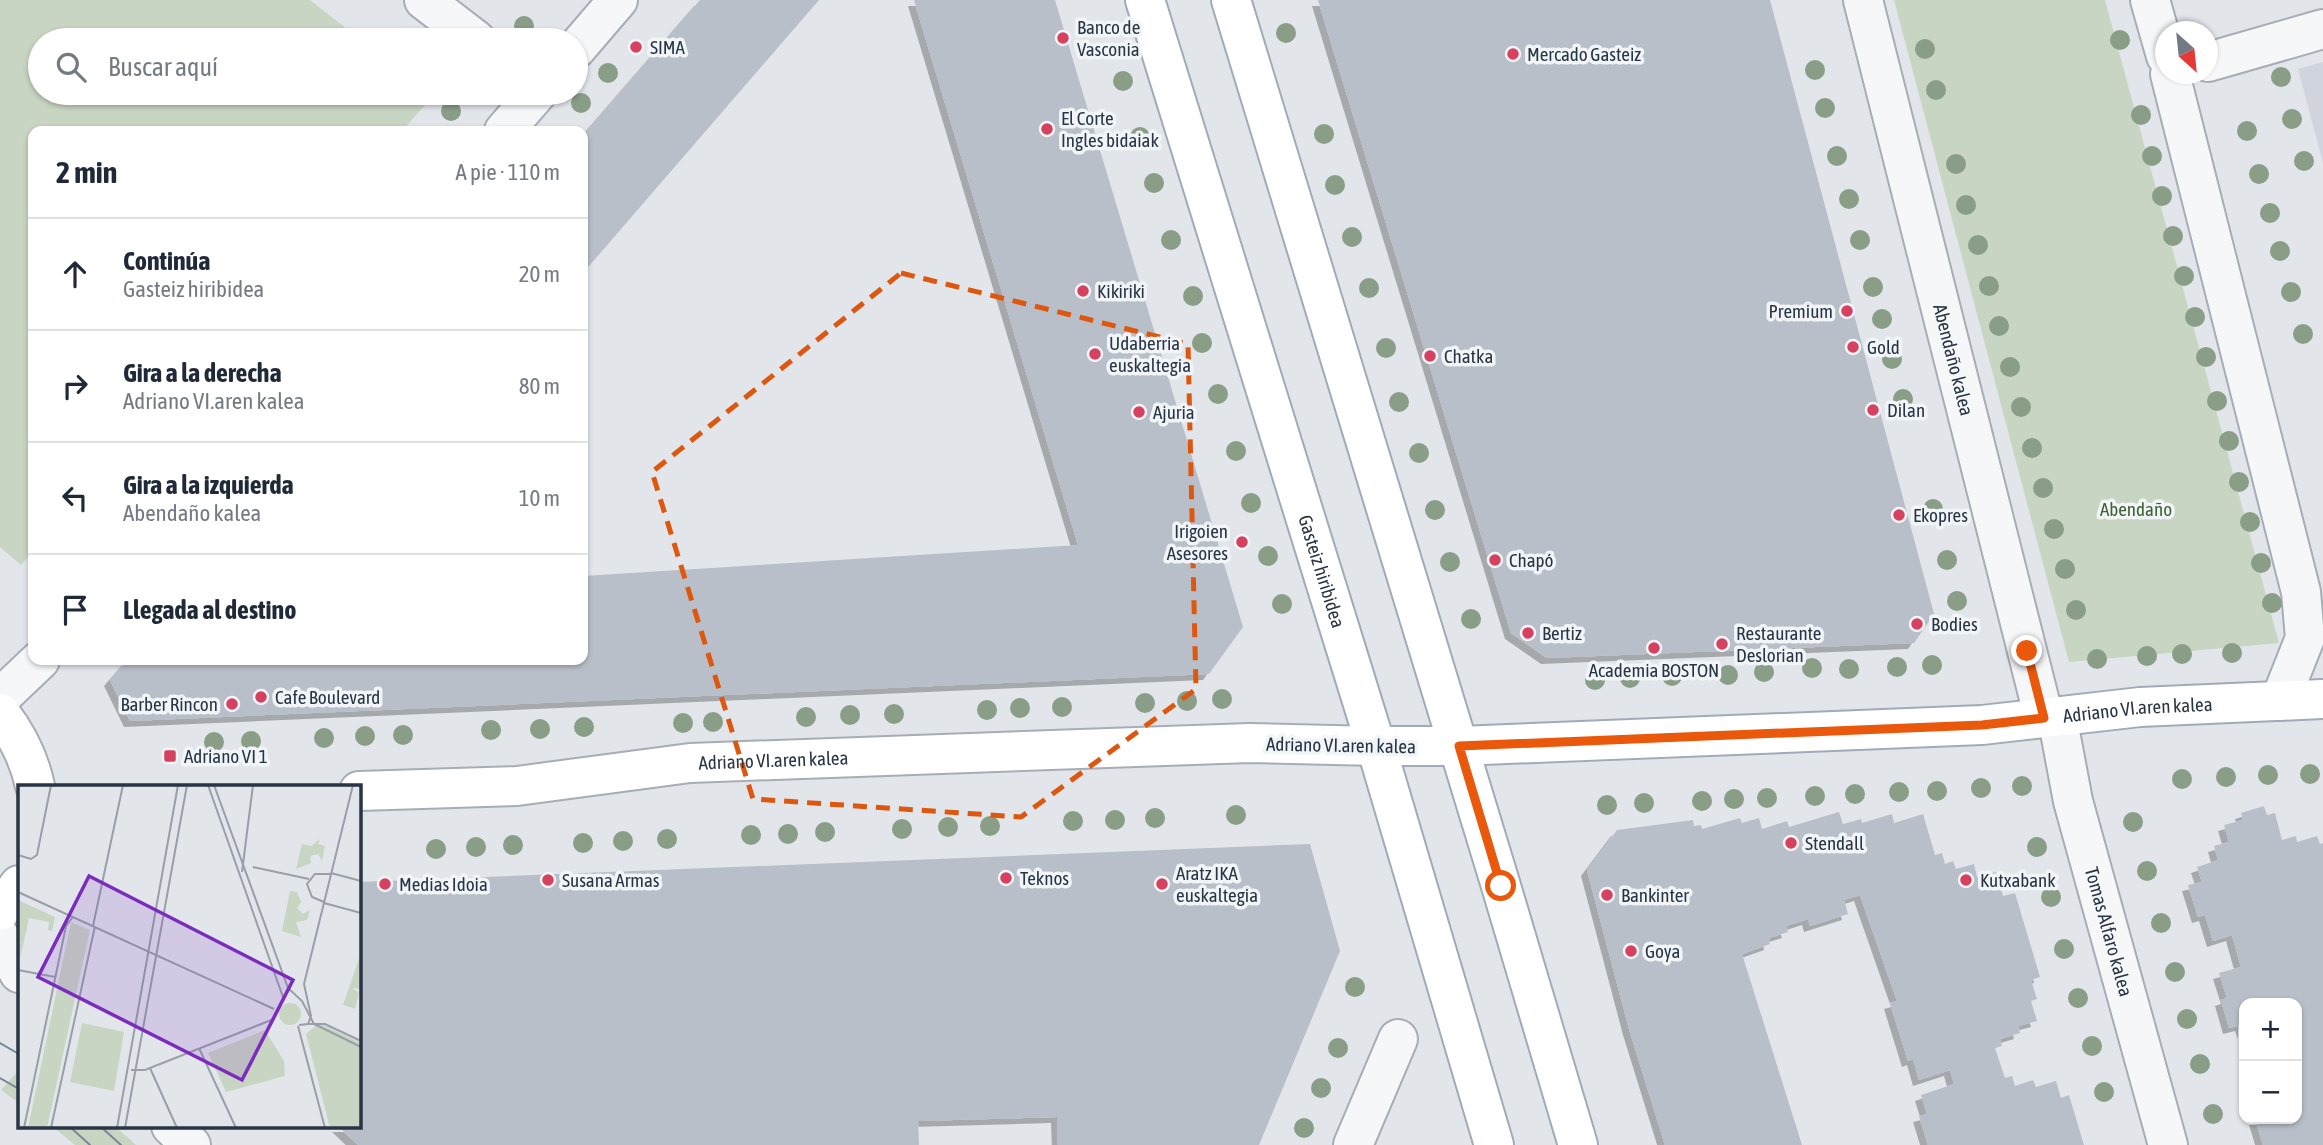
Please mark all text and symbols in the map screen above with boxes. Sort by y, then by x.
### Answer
place label: Banco de Vasconia [1077,16,1140,60]
north arrow [2155,21,2218,84]
search box [28,28,588,105]
marker: Banco de Vasconia [1055,30,1071,46]
place label: SIMA [650,36,686,58]
marker: SIMA [628,39,644,55]
place label: Mercado Gasteiz [1527,43,1641,65]
marker: Mercado Gasteiz [1505,46,1521,62]
icon: search [52,48,90,86]
text: Buscar aquí [108,52,218,82]
place label: El Corte Ingles bidaiak [1061,107,1159,151]
marker: El Corte Ingles bidaiak [1039,121,1055,137]
text: 2 min [56,155,117,189]
text: A pie · 110 m [456,159,560,185]
text: Continúa [123,246,210,276]
icon: ahead [56,255,94,293]
text: 20 m [519,261,560,287]
text: Gasteiz hiribidea [123,276,264,302]
place label: Kikiriki [1097,280,1145,302]
marker: Kikiriki [1075,283,1091,299]
place label: Premium [1769,300,1833,322]
street label: Abendaño kalea [1929,302,1978,418]
marker: Premium [1839,303,1855,319]
place label: Udaberria euskaltegia [1109,332,1191,376]
place label: Gold [1867,336,1900,358]
marker: Gold [1845,339,1861,355]
place label: Chatka [1444,345,1493,367]
marker: Udaberria euskaltegia [1087,346,1103,362]
marker: Chatka [1422,348,1438,364]
text: Gira a la derecha [123,358,282,388]
icon: right [56,367,94,405]
text: 80 m [519,373,560,399]
text: Adriano VI.aren kalea [123,388,304,414]
place label: Dilan [1887,399,1925,421]
place label: Ajuria [1153,401,1195,423]
marker: Dilan [1865,402,1881,418]
marker: Ajuria [1131,404,1147,420]
text: Gira a la izquierda [123,470,294,500]
icon: left [56,479,94,517]
text: 10 m [519,485,560,511]
park label: Abendaño [2100,498,2172,520]
text: Abendaño kalea [123,500,261,526]
place label: Ekopres [1913,504,1968,526]
marker: Ekopres [1891,507,1907,523]
street label: Gasteiz hiribidea [1294,512,1350,630]
place label: Irigoien Asesores [1167,520,1228,564]
marker: Irigoien Asesores [1234,534,1250,550]
place label: Chapó [1509,549,1554,571]
marker: Chapó [1487,552,1503,568]
icon: arrive [56,591,94,629]
text: Llegada al destino [123,595,296,625]
place label: Bodies [1931,613,1978,635]
marker: Bodies [1909,616,1925,632]
place label: Bertiz [1542,622,1582,644]
place label: Restaurante Deslorian [1736,622,1822,666]
marker: Bertiz [1520,625,1536,641]
route end [2011,635,2042,666]
marker: Restaurante Deslorian [1714,636,1730,652]
marker: Academia BOSTON [1646,640,1662,656]
place label: Academia BOSTON [1589,659,1719,681]
place label: Cafe Boulevard [275,686,380,708]
marker: Cafe Boulevard [253,689,269,705]
place label: Barber Rincon [120,693,218,715]
street label: Adriano VI.aren kalea [2062,693,2213,727]
marker: Barber Rincon [224,696,240,712]
street label: Adriano VI.aren kalea [1266,733,1416,757]
place label: Adriano VI 1 [184,745,268,767]
street label: Adriano VI.aren kalea [698,746,849,774]
marker: Adriano VI 1 [162,748,178,764]
inset map [18,785,360,1128]
place label: Stendall [1805,832,1864,854]
marker: Stendall [1783,835,1799,851]
place label: Aratz IKA euskaltegia [1176,862,1258,906]
street label: Tomas Alfaro kalea [2081,865,2137,999]
place label: Teknos [1020,867,1069,889]
place label: Susana Armas [562,869,660,891]
place label: Kutxabank [1980,869,2056,891]
marker: Teknos [998,870,1014,886]
route start [1485,870,1516,901]
marker: Susana Armas [540,872,556,888]
marker: Kutxabank [1958,872,1974,888]
place label: Medias Idoia [399,873,488,895]
marker: Medias Idoia [377,876,393,892]
marker: Aratz IKA euskaltegia [1154,876,1170,892]
place label: Bankinter [1621,884,1689,906]
marker: Bankinter [1599,887,1615,903]
place label: Goya [1645,940,1680,962]
marker: Goya [1623,943,1639,959]
map controls [2239,998,2302,1124]
button: + [2239,998,2302,1061]
button: − [2239,1061,2302,1124]

